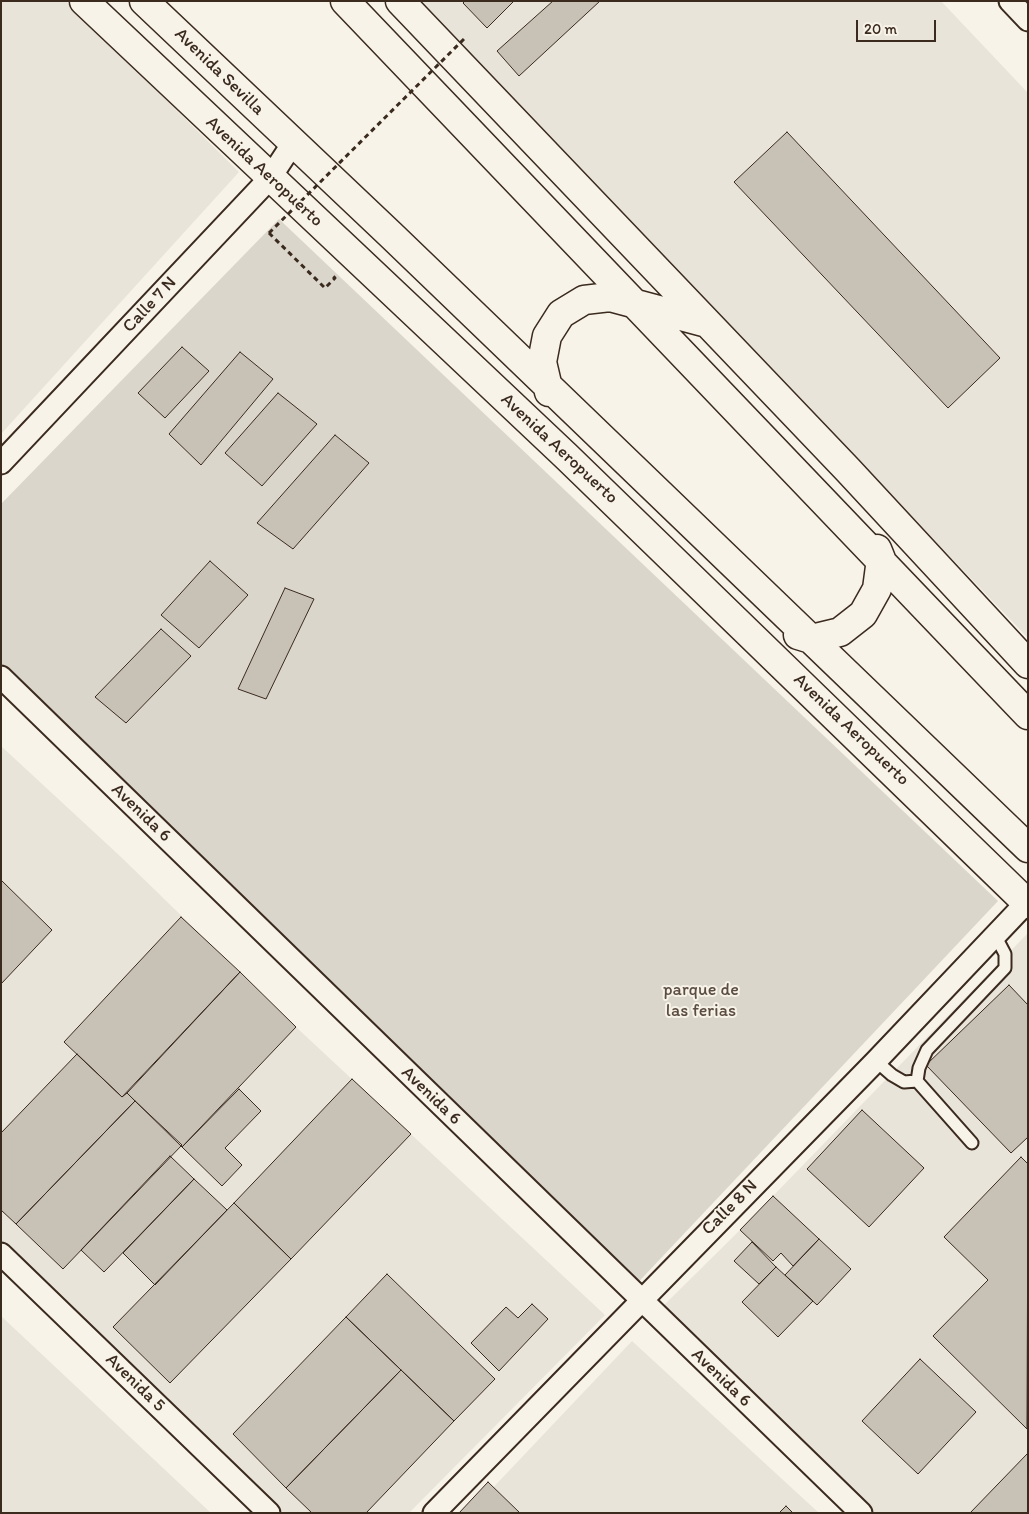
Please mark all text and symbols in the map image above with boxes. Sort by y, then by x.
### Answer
scale bar [859,10,939,42]
text: 20 m [864,20,897,38]
street label: Avenida Sevilla [170,24,268,120]
street label: Avenida Aeropuerto [201,112,327,232]
street label: Calle 7 N [119,272,181,338]
street label: Avenida Aeropuerto [496,389,622,509]
street label: Avenida Aeropuerto [789,669,913,791]
street label: Avenida 6 [106,779,176,847]
park label: parque de las ferias [663,979,739,1022]
street label: Avenida 6 [396,1062,466,1130]
street label: Calle 8 N [698,1176,762,1240]
street label: Avenida 6 [686,1344,756,1412]
street label: Avenida 5 [101,1349,169,1417]

